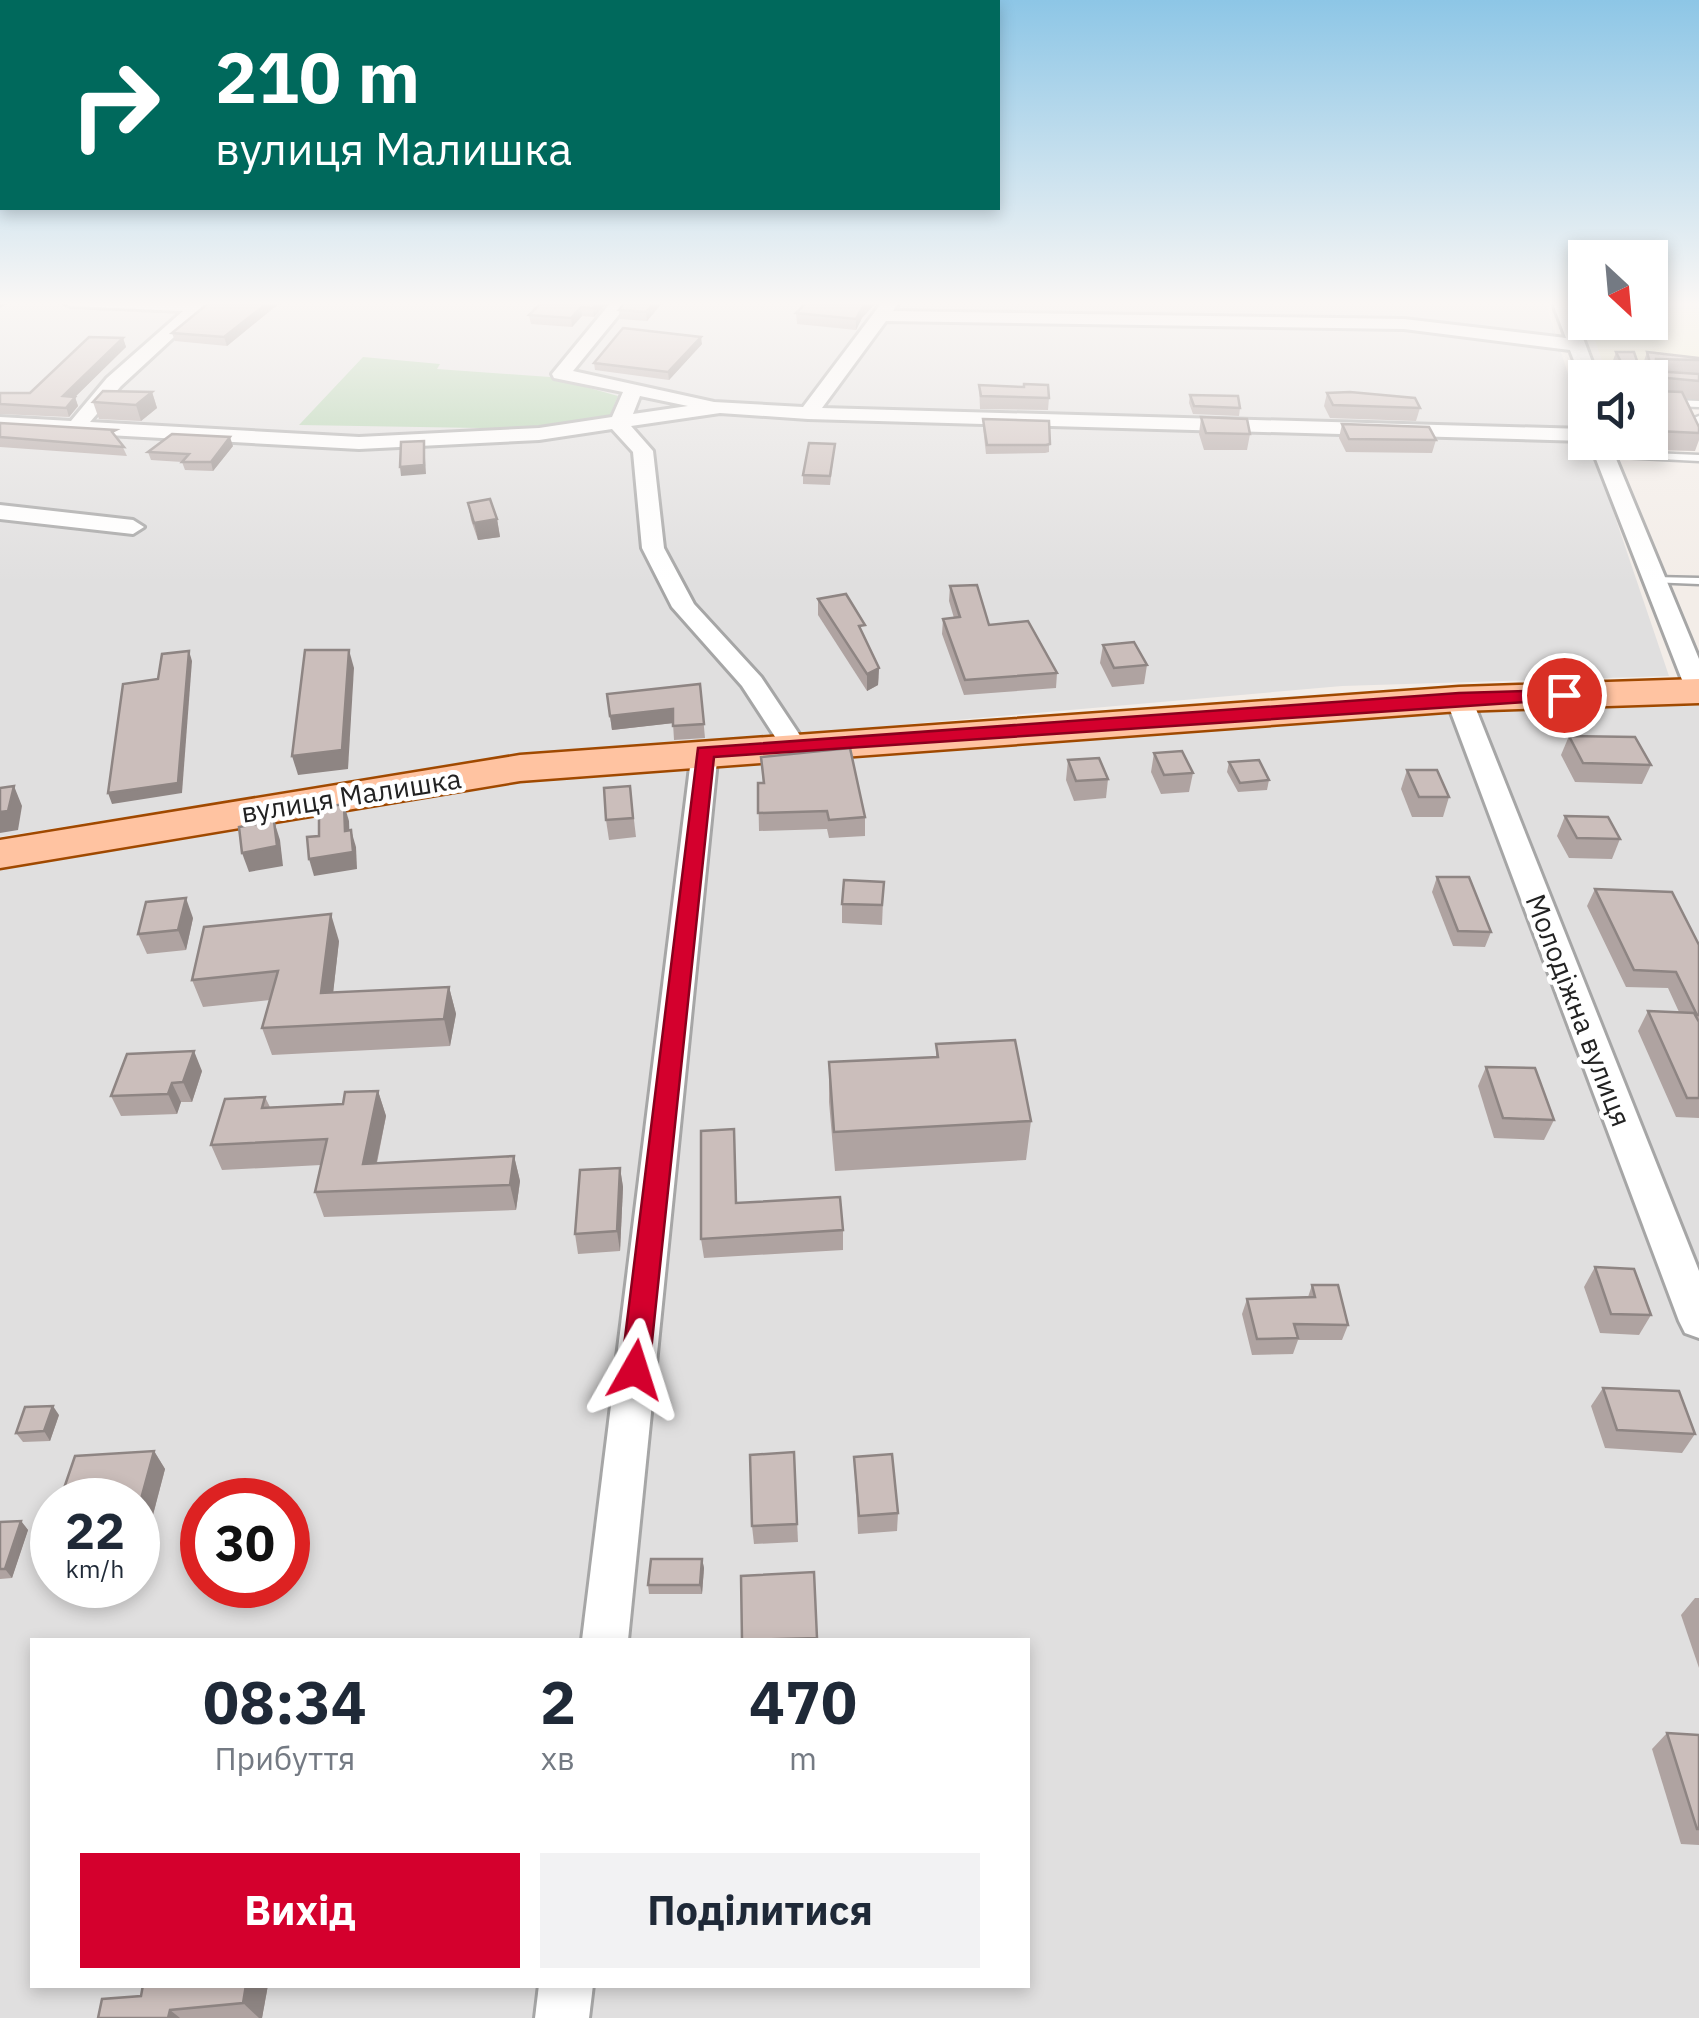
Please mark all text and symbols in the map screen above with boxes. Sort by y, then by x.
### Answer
text: 210 m [215,31,420,122]
icon: right [50,40,180,170]
text: вулиця Малишка [215,119,572,177]
north arrow [1568,240,1668,340]
map controls [1568,240,1668,460]
button: sound [1568,360,1668,460]
pin [1522,653,1607,738]
icon: arrive [1537,668,1592,723]
street label: вулиця Малишка [238,759,464,831]
street label: Молодіжна вулиця [1518,889,1640,1131]
position arrow [583,1318,687,1422]
speed limit sign: 30 [180,1478,310,1608]
text: 22 [65,1498,125,1563]
text: km/h [66,1552,124,1585]
text: 08:34 [203,1662,367,1741]
text: 2 [540,1662,576,1741]
text: 470 [749,1662,857,1741]
text: Прибуття [214,1737,355,1779]
text: хв [541,1737,575,1779]
text: m [789,1737,817,1779]
button: Вихід [80,1853,520,1968]
button: Поділитися [540,1853,980,1968]

